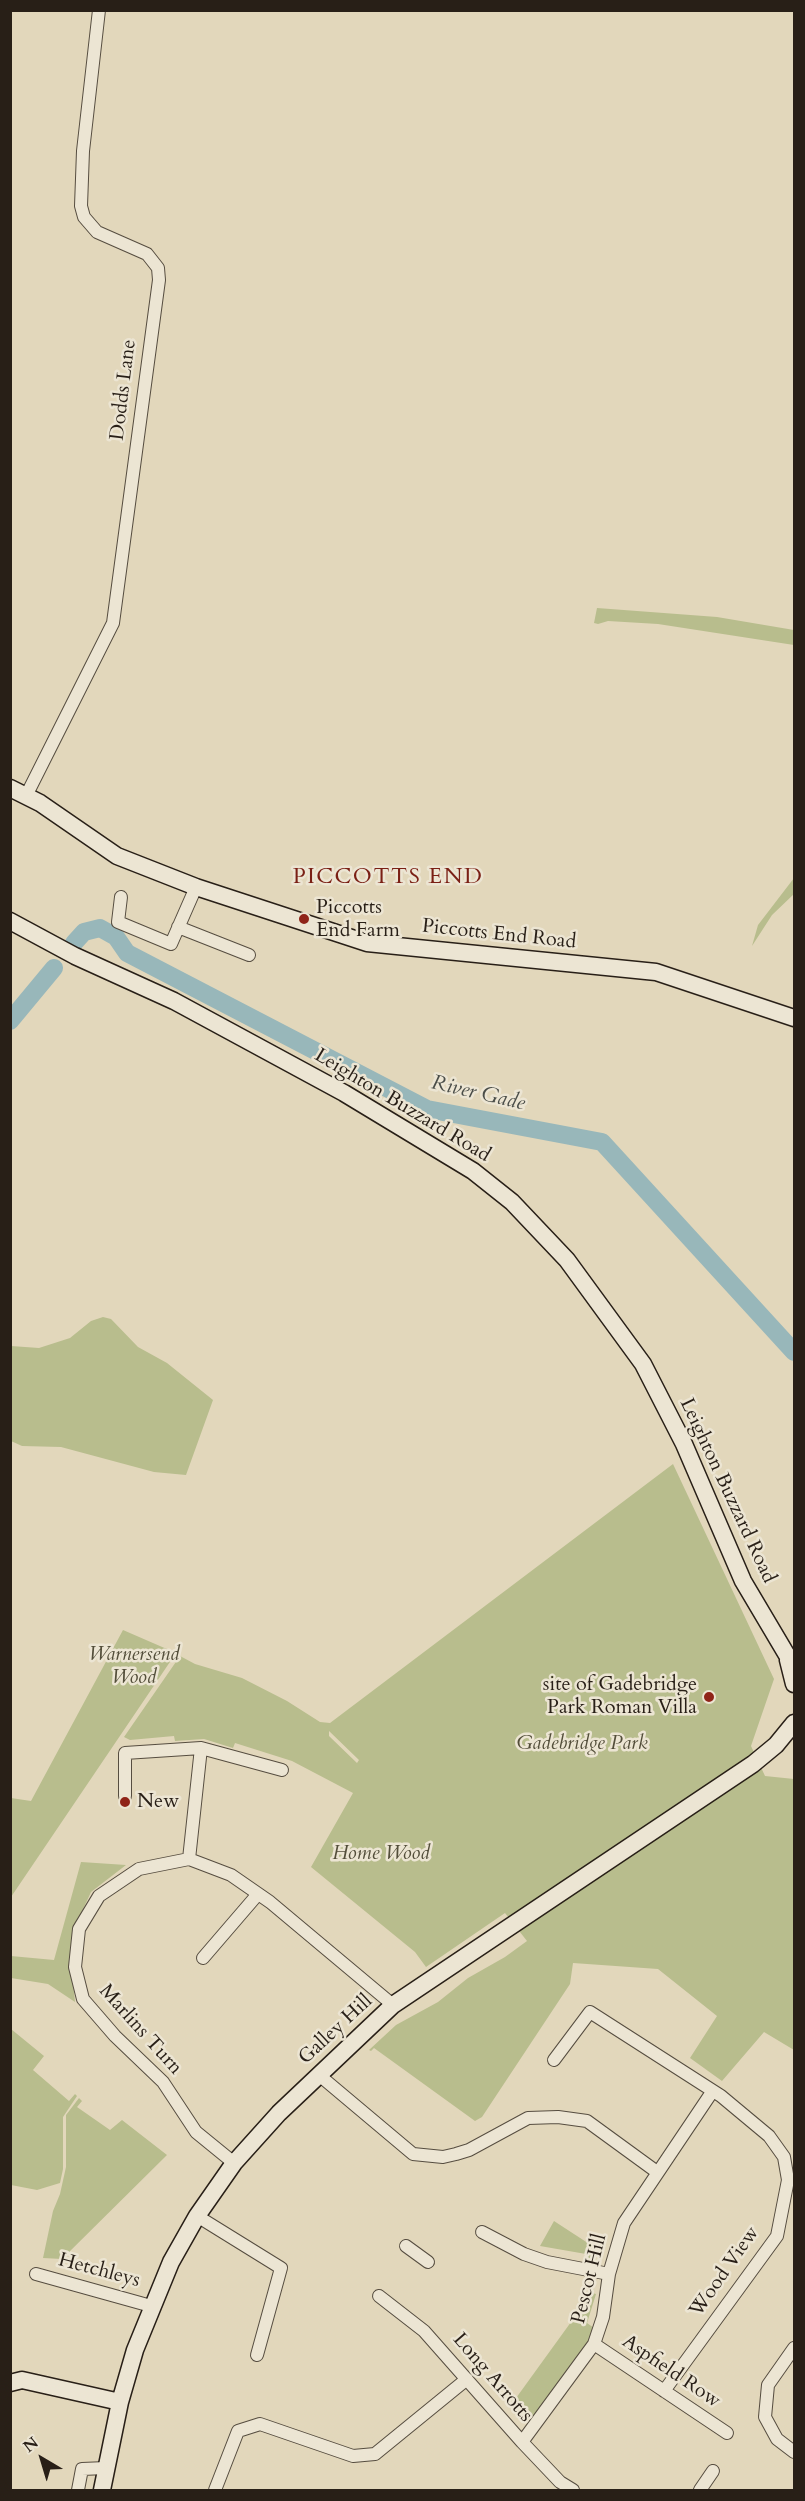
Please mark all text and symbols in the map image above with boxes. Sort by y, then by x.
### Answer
street label: Dodds Lane [106,338,142,442]
district label: PICCOTTS END [293,865,483,891]
place label: Piccotts End Farm [316,896,400,943]
marker: Piccotts End Farm [297,912,311,926]
street label: Piccotts End Road [421,915,577,955]
street label: Leighton Buzzard Road [310,1044,494,1168]
water label: River Gade [429,1071,527,1117]
street label: Leighton Buzzard Road [674,1395,780,1587]
park label: Warnersend Wood [88,1643,180,1690]
place label: site of Gadebridge Park Roman Villa [543,1673,697,1720]
marker: site of Gadebridge Park Roman Villa [702,1690,716,1704]
park label: Gadebridge Park [516,1732,648,1756]
place label: New [137,1790,179,1814]
marker: New [118,1795,132,1809]
park label: Home Wood [332,1842,430,1866]
street label: Marlins Turn [93,1980,187,2080]
street label: Galley Hill [294,1990,378,2070]
street label: Wood View [685,2222,765,2322]
street label: Pescot Hill [567,2232,613,2326]
street label: Hetchleys [55,2249,143,2293]
street label: Long Arrotts [447,2329,537,2427]
street label: Aspfield Row [617,2330,725,2414]
north arrow [12,2429,72,2489]
text: N [19,2432,43,2458]

